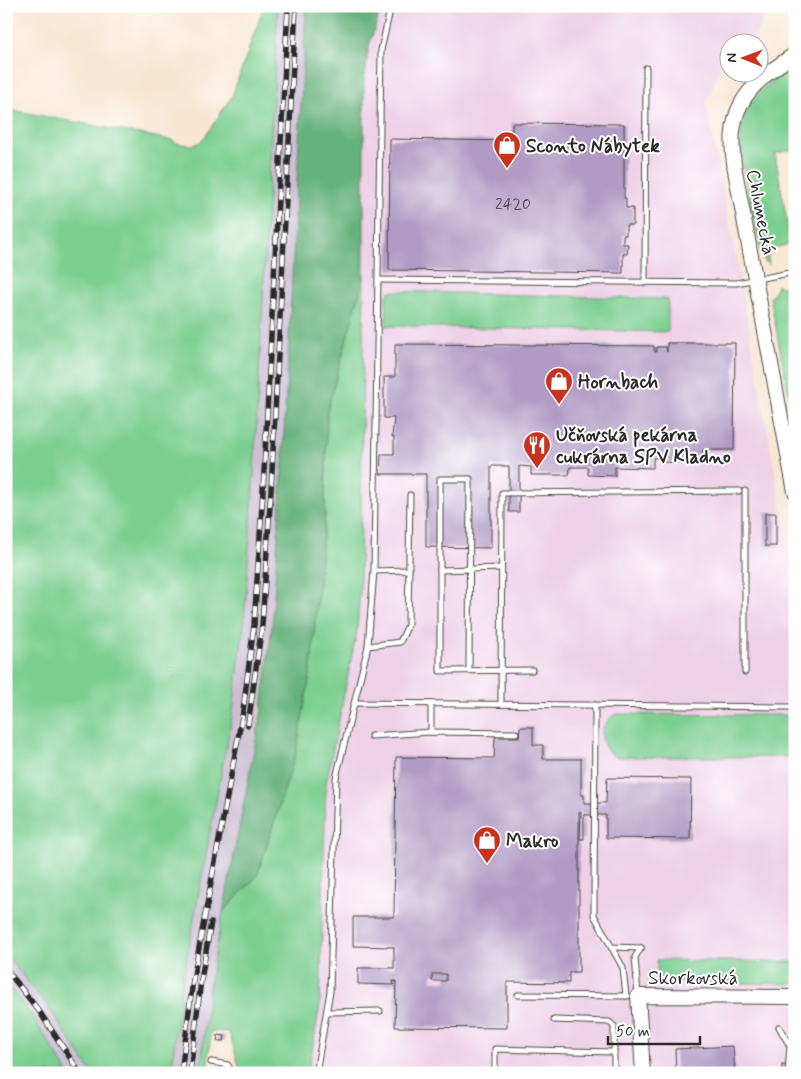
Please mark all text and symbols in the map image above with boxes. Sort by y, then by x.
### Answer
north arrow [718,32,768,82]
text: N [723,53,741,63]
shop icon: Sconto Nábytek [492,130,522,169]
place label: Sconto Nábytek [526,134,660,159]
street label: Chlumecká [740,167,781,257]
house number: 2420 [495,194,531,215]
shop icon: Hornbach [544,366,574,405]
place label: Hornbach [578,370,658,395]
place label: Učňovská pekárna cukrárna SPV Kladno [556,423,731,470]
restaurant icon: Učňovská pekárna cukrárna SPV Kladno [522,430,552,469]
shop icon: Makro [472,825,502,864]
place label: Makro [506,829,558,854]
street label: Skorkovská [648,966,738,991]
scale bar [608,1014,701,1046]
text: 50 m [616,1022,650,1042]

